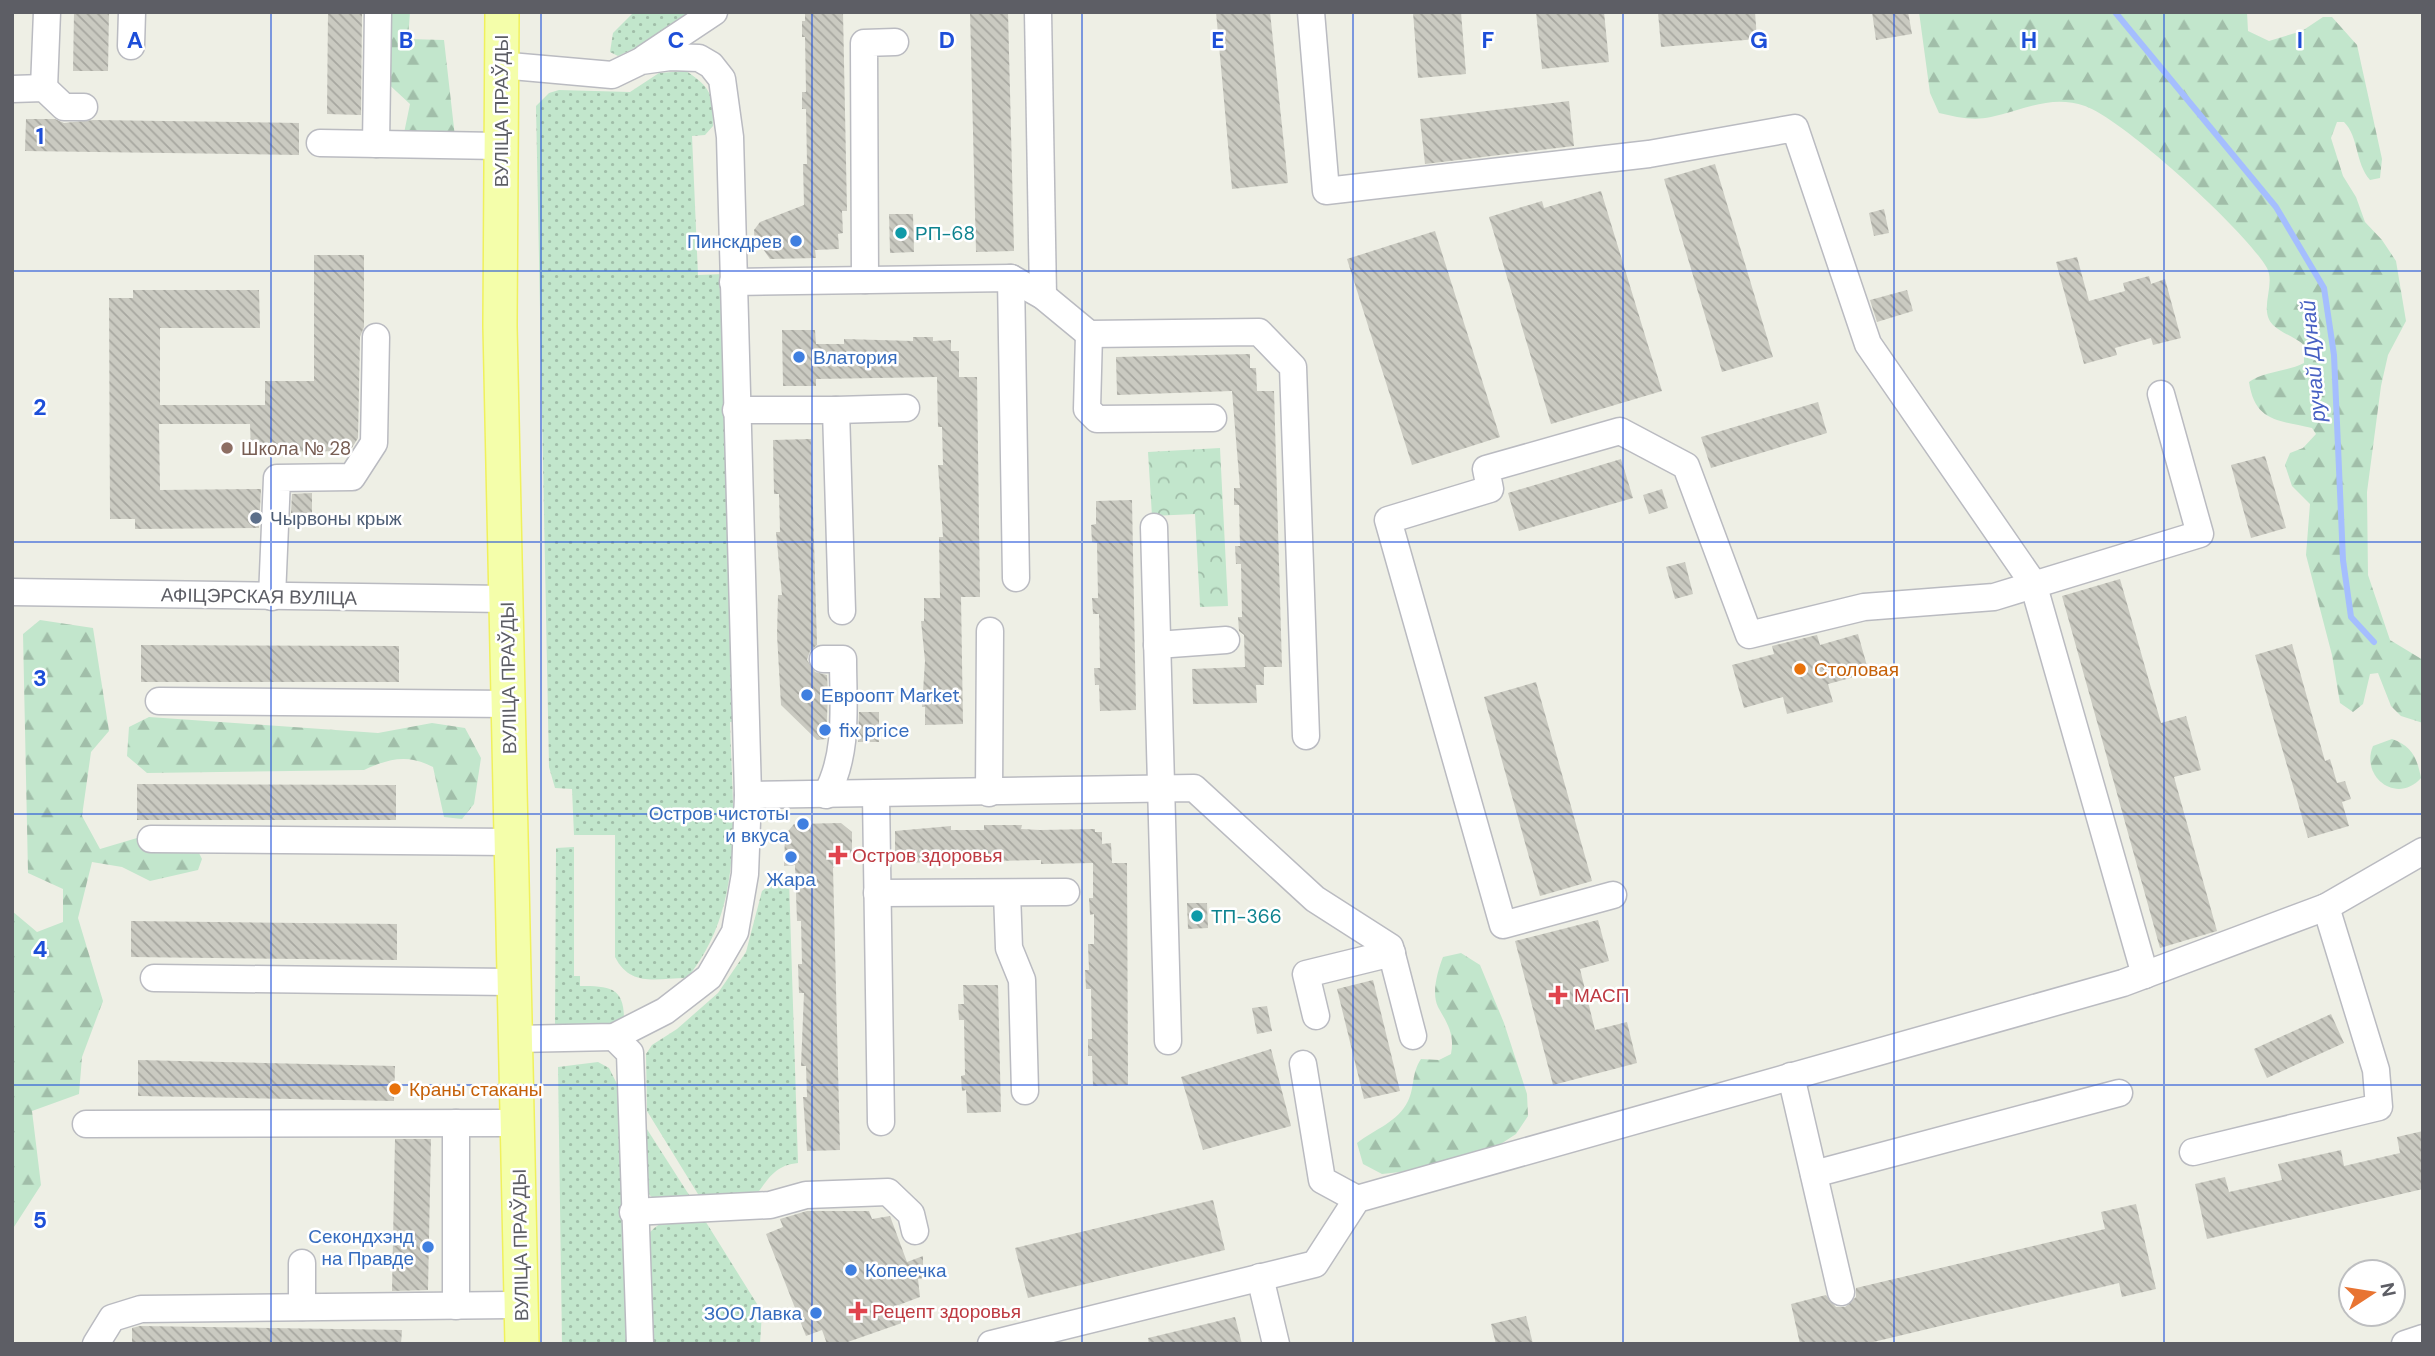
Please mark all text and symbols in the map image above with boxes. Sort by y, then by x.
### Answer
text: A [127,25,143,55]
text: B [399,25,413,55]
text: C [668,25,684,55]
text: D [939,25,955,55]
text: E [1211,25,1225,55]
text: F [1482,25,1495,55]
text: G [1750,25,1768,55]
text: H [2021,25,2037,55]
text: I [2297,25,2303,55]
street label: ВУЛІЦА ПРАЎДЫ [489,35,514,187]
text: 1 [36,121,44,151]
place label: РП-68 [915,221,975,246]
marker: РП-68 [893,225,909,241]
place label: Пинскдрев [687,229,782,254]
marker: Пинскдрев [788,233,804,249]
water label: ручай Дунай [2294,299,2332,424]
place label: Влатория [813,345,897,370]
marker: Влатория [791,349,807,365]
text: 2 [33,392,47,422]
place label: Школа № 28 [241,436,351,461]
marker: Школа № 28 [219,440,235,456]
place label: Чырвоны крыж [270,506,402,531]
marker: Чырвоны крыж [248,510,264,526]
street label: АФІЦЭРСКАЯ ВУЛІЦА [161,582,358,611]
street label: ВУЛІЦА ПРАЎДЫ [495,602,522,754]
place label: Столовая [1814,657,1899,682]
marker: Столовая [1792,661,1808,677]
text: 3 [33,663,47,693]
place label: Евроопт Market [821,683,960,708]
marker: Евроопт Market [799,687,815,703]
place label: fix price [839,718,909,743]
marker: fix price [817,722,833,738]
place label: Остров чистоты и вкуса [649,801,789,848]
marker: Остров чистоты и вкуса [795,816,811,832]
place label: Остров здоровья [852,843,1003,868]
marker: Остров здоровья [830,847,846,863]
marker: Жара [783,849,799,865]
place label: Жара [766,867,816,892]
place label: ТП-366 [1211,904,1282,929]
marker: ТП-366 [1189,908,1205,924]
text: 4 [33,934,48,964]
place label: МАСП [1574,983,1629,1008]
marker: МАСП [1548,985,1568,1005]
place label: Краны стаканы [409,1077,542,1102]
marker: Краны стаканы [387,1081,403,1097]
street label: ВУЛІЦА ПРАЎДЫ [507,1169,534,1321]
text: 5 [33,1205,47,1235]
place label: Секондхэнд на Правде [308,1224,414,1271]
marker: Секондхэнд на Правде [420,1239,436,1255]
place label: Копеечка [865,1258,947,1283]
north arrow [2337,1258,2407,1328]
marker: Копеечка [843,1262,859,1278]
text: N [2374,1280,2402,1299]
place label: Рецепт здоровья [872,1299,1021,1324]
place label: ЗОО Лавка [704,1301,802,1326]
marker: Рецепт здоровья [850,1303,866,1319]
marker: ЗОО Лавка [808,1305,824,1321]

